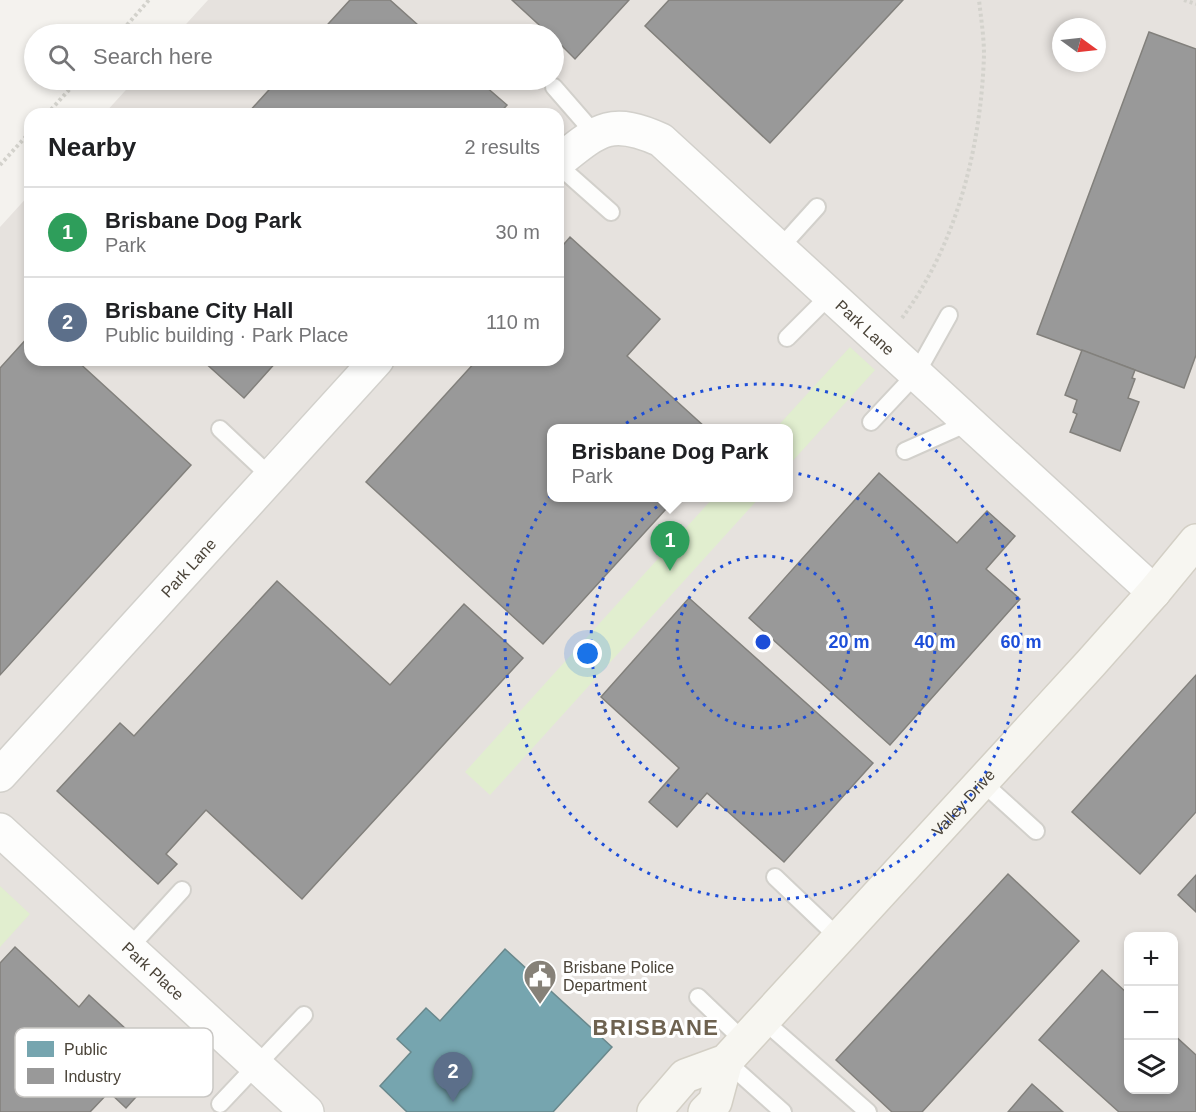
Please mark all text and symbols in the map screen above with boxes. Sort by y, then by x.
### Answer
north arrow [1052,18,1106,72]
search box [24,24,564,90]
icon: search [45,41,78,74]
text: Search here [93,44,213,69]
text: Nearby [48,132,136,162]
text: 2 results [464,136,540,158]
text: Brisbane Dog Park [105,208,302,233]
text: 1 [62,221,73,243]
text: 30 m [496,221,540,243]
text: Park [105,234,146,256]
street label: Park Lane [833,296,898,358]
text: Brisbane City Hall [105,298,293,323]
text: 2 [62,311,73,333]
text: 110 m [486,311,540,333]
text: Public building · Park Place [105,324,348,346]
popup [547,424,793,502]
text: Brisbane Dog Park [572,439,768,464]
text: Park [572,465,613,487]
pin: 1 [650,522,690,571]
street label: Park Lane [157,535,219,600]
centre of rings [753,632,773,652]
text: 20 m [828,632,870,652]
text: 40 m [914,632,956,652]
text: 60 m [1000,632,1042,652]
your location [573,639,602,668]
street label: Valley Drive [928,766,998,839]
map controls [1124,932,1178,1094]
button: + [1124,932,1178,986]
street label: Park Place [119,938,188,1003]
public building icon: Brisbane Police Department [522,958,558,1005]
place label: Brisbane Police Department [563,959,674,994]
button: − [1124,986,1178,1040]
district label: BRISBANE [593,1015,719,1040]
legend [15,1028,213,1097]
button: layers [1124,1040,1178,1094]
text: Public [64,1041,108,1058]
pin: 2 [434,1052,472,1102]
text: Industry [64,1068,121,1085]

